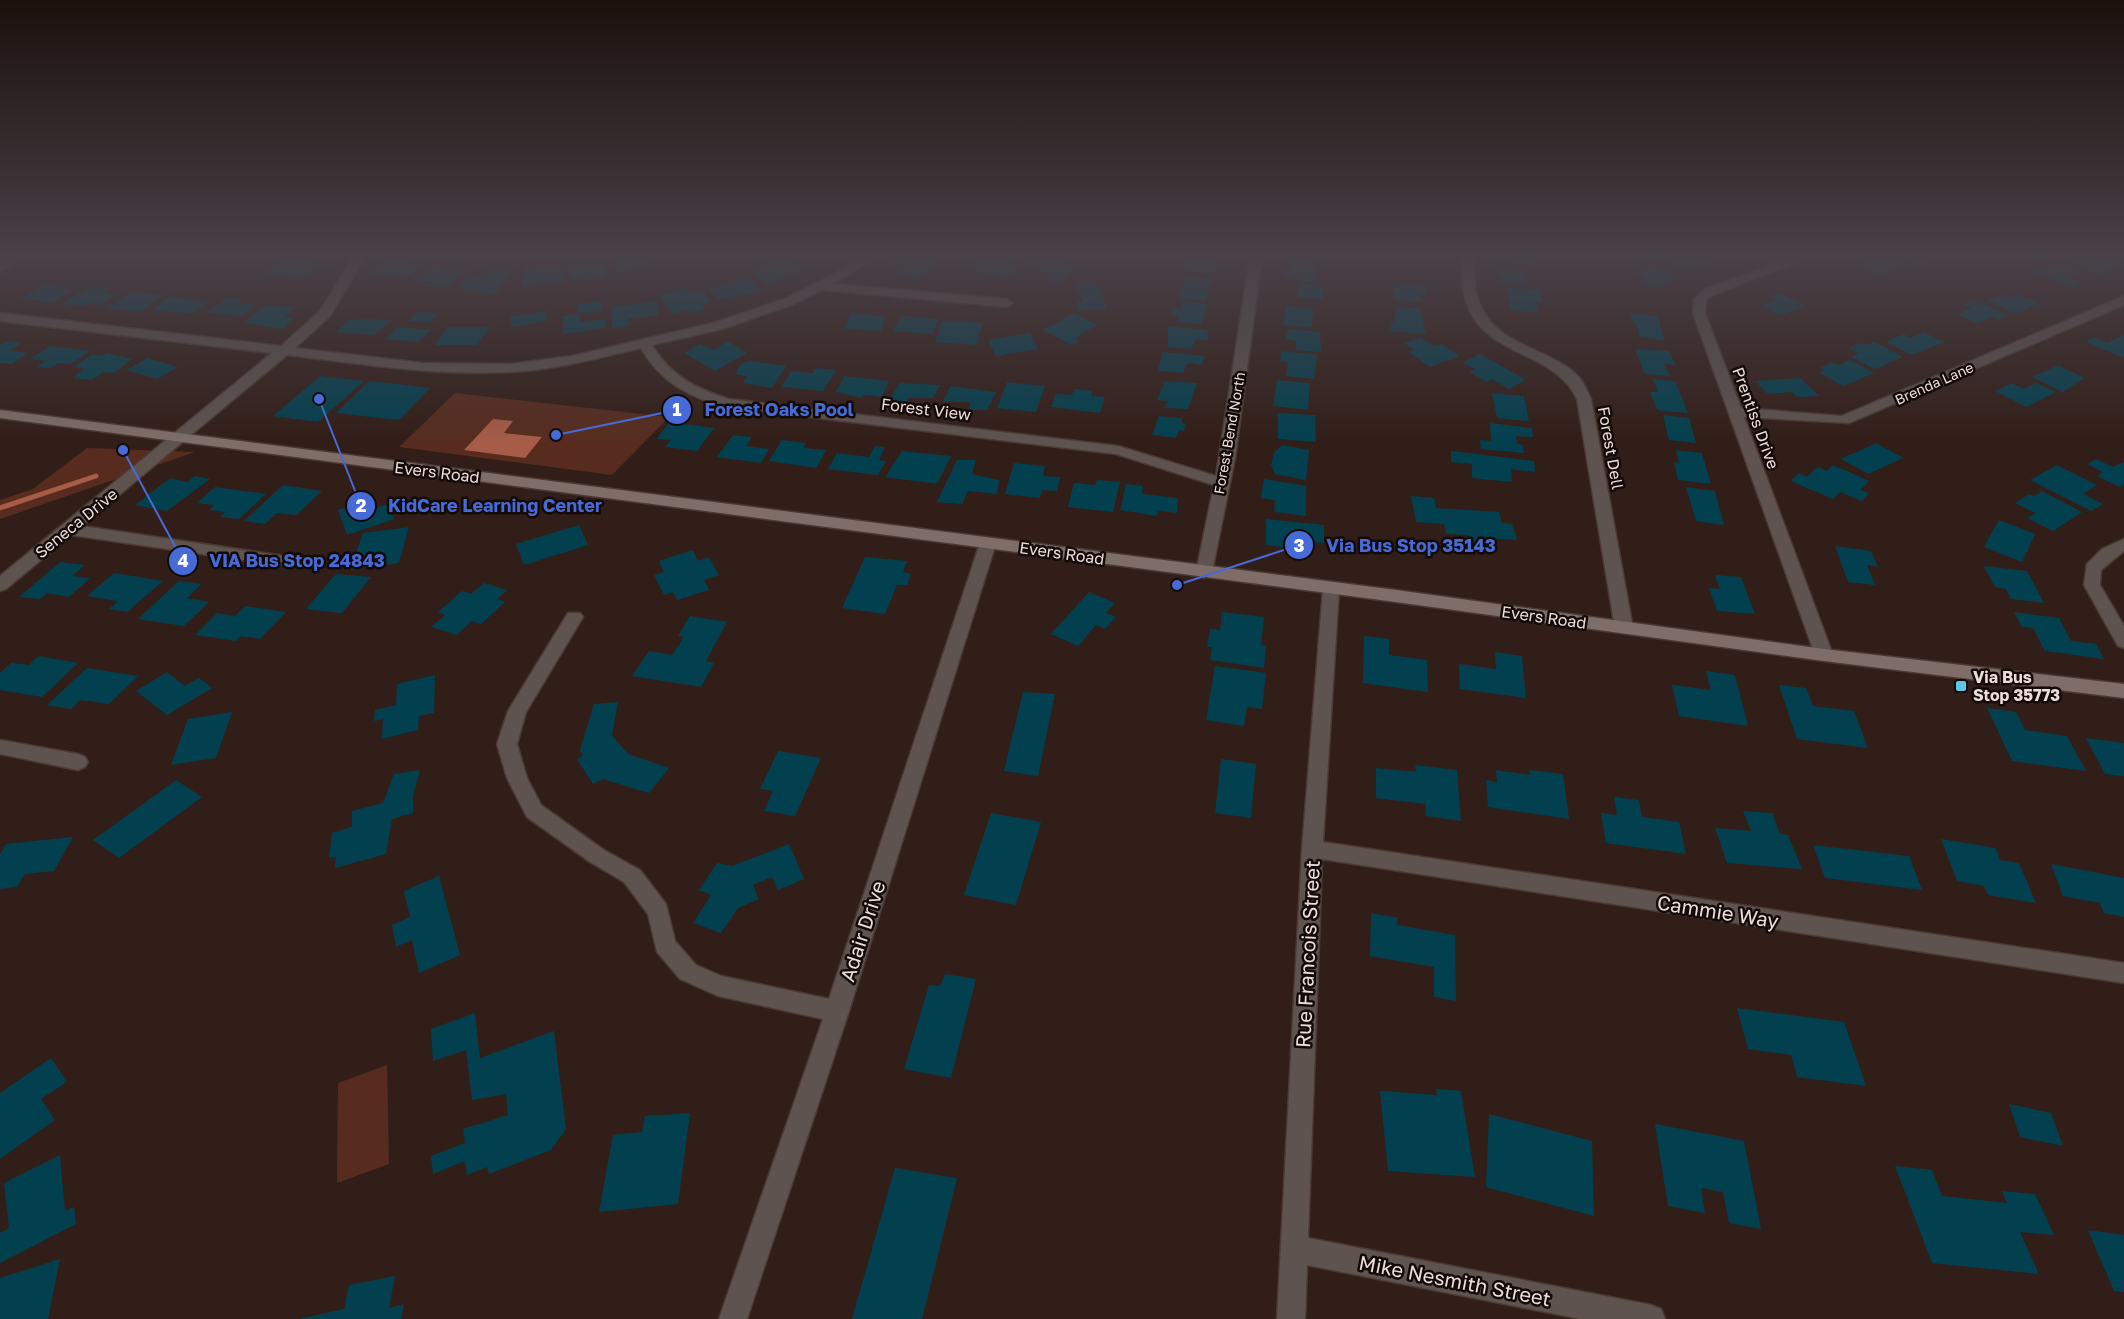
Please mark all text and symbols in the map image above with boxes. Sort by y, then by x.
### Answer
street label: Brenda Lane [1892,358,1976,408]
street label: Prentiss Drive [1728,364,1784,472]
street label: Forest Bend North [1210,371,1248,495]
callout: Forest Oaks Pool [662,392,865,428]
street label: Forest View [880,394,972,424]
text: 1 [672,398,682,420]
text: Forest Oaks Pool [704,398,854,420]
street label: Forest Dell [1594,405,1628,491]
street label: Evers Road [393,457,481,487]
street label: Seneca Drive [31,484,121,562]
callout: KidCare Learning Center [346,488,614,524]
text: 2 [356,494,367,516]
text: KidCare Learning Center [388,494,602,516]
callout: Via Bus Stop 35143 [1284,527,1507,563]
text: 3 [1294,534,1305,556]
text: Via Bus Stop 35143 [1326,534,1496,556]
street label: Evers Road [1018,537,1106,569]
callout: VIA Bus Stop 24843 [168,543,397,579]
text: 4 [177,549,189,571]
text: VIA Bus Stop 24843 [209,549,385,571]
street label: Evers Road [1500,601,1588,633]
place label: Via Bus Stop 35773 [1973,667,2060,705]
marker: Via Bus Stop 35773 [1954,679,1968,693]
street label: Rue Francois Street [1290,859,1324,1049]
street label: Adair Drive [834,878,890,984]
street label: Cammie Way [1655,890,1781,932]
street label: Mike Nesmith Street [1357,1250,1553,1310]

